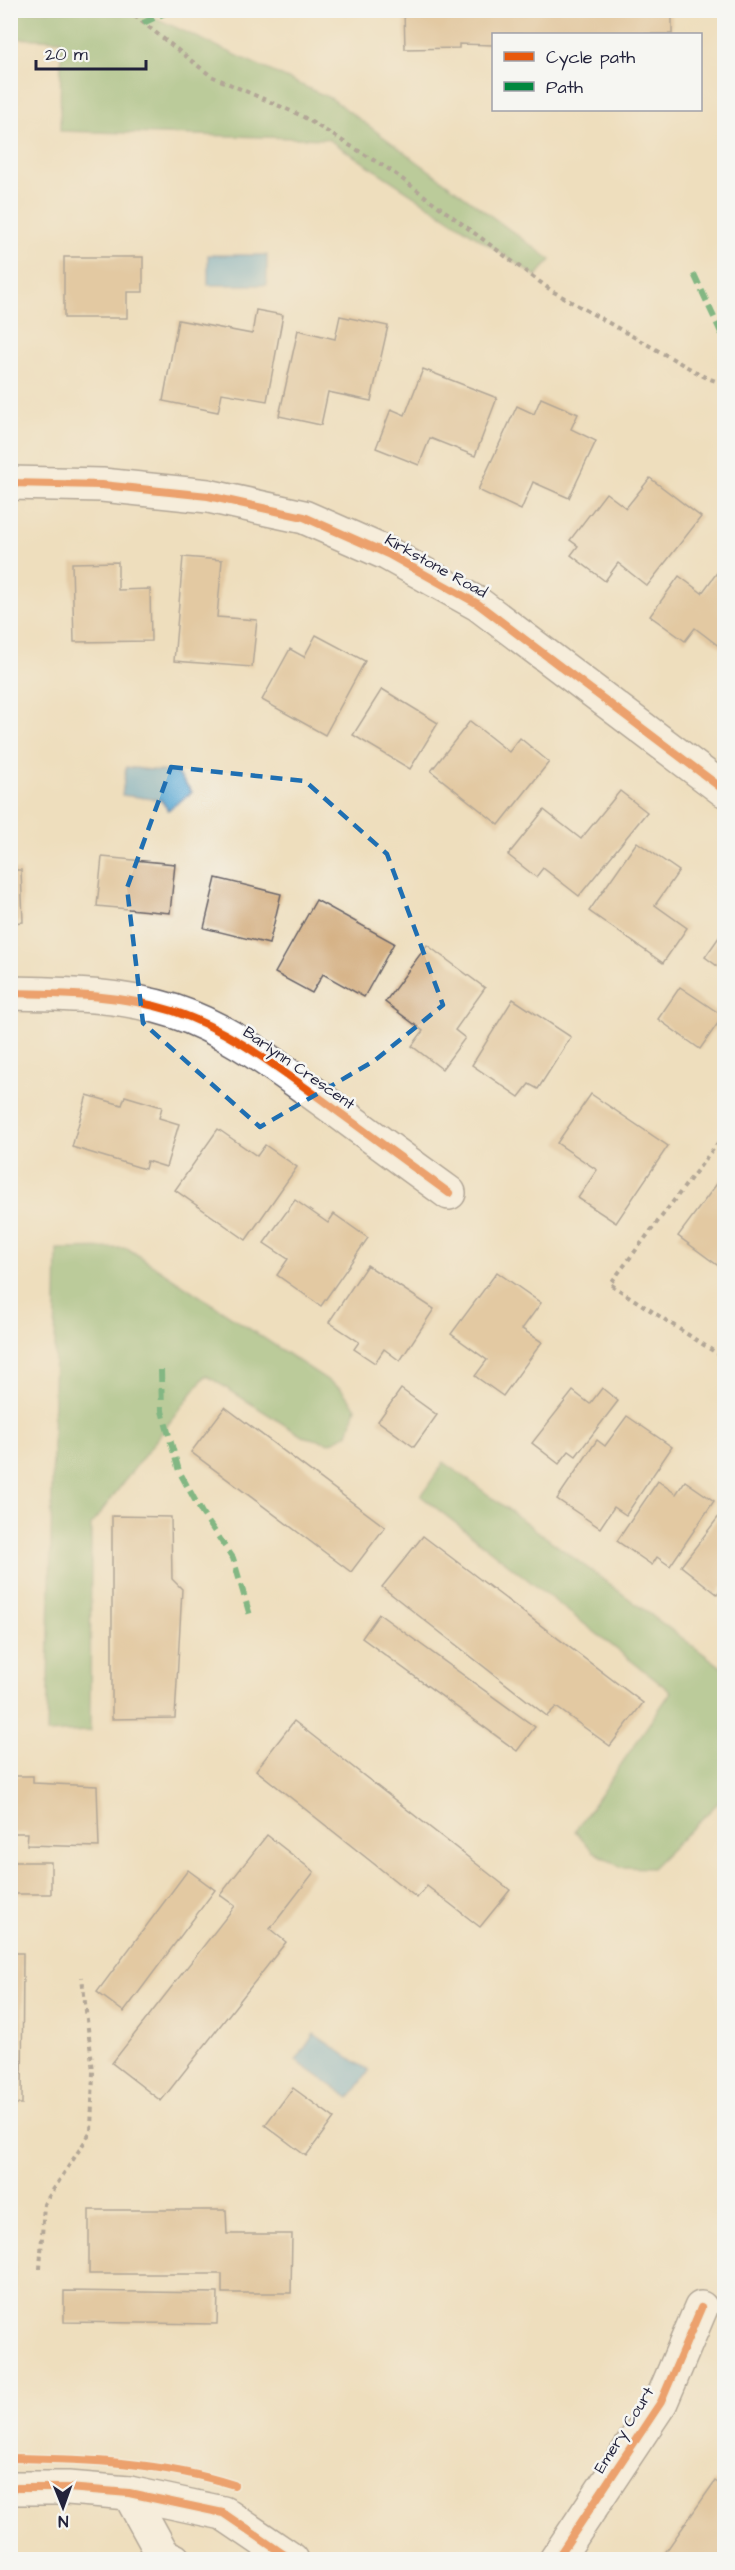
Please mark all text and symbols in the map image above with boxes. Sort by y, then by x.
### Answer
scale bar [36,33,146,71]
legend [492,33,702,111]
text: 20 m [45,42,88,67]
text: Cycle path [546,45,635,71]
text: Path [546,75,583,100]
street label: Kirkstone Road [381,529,491,603]
street label: Barlynn Crescent [238,1021,360,1116]
street label: Emery Court [589,2382,661,2478]
north arrow [33,2477,93,2537]
text: N [58,2510,68,2532]

